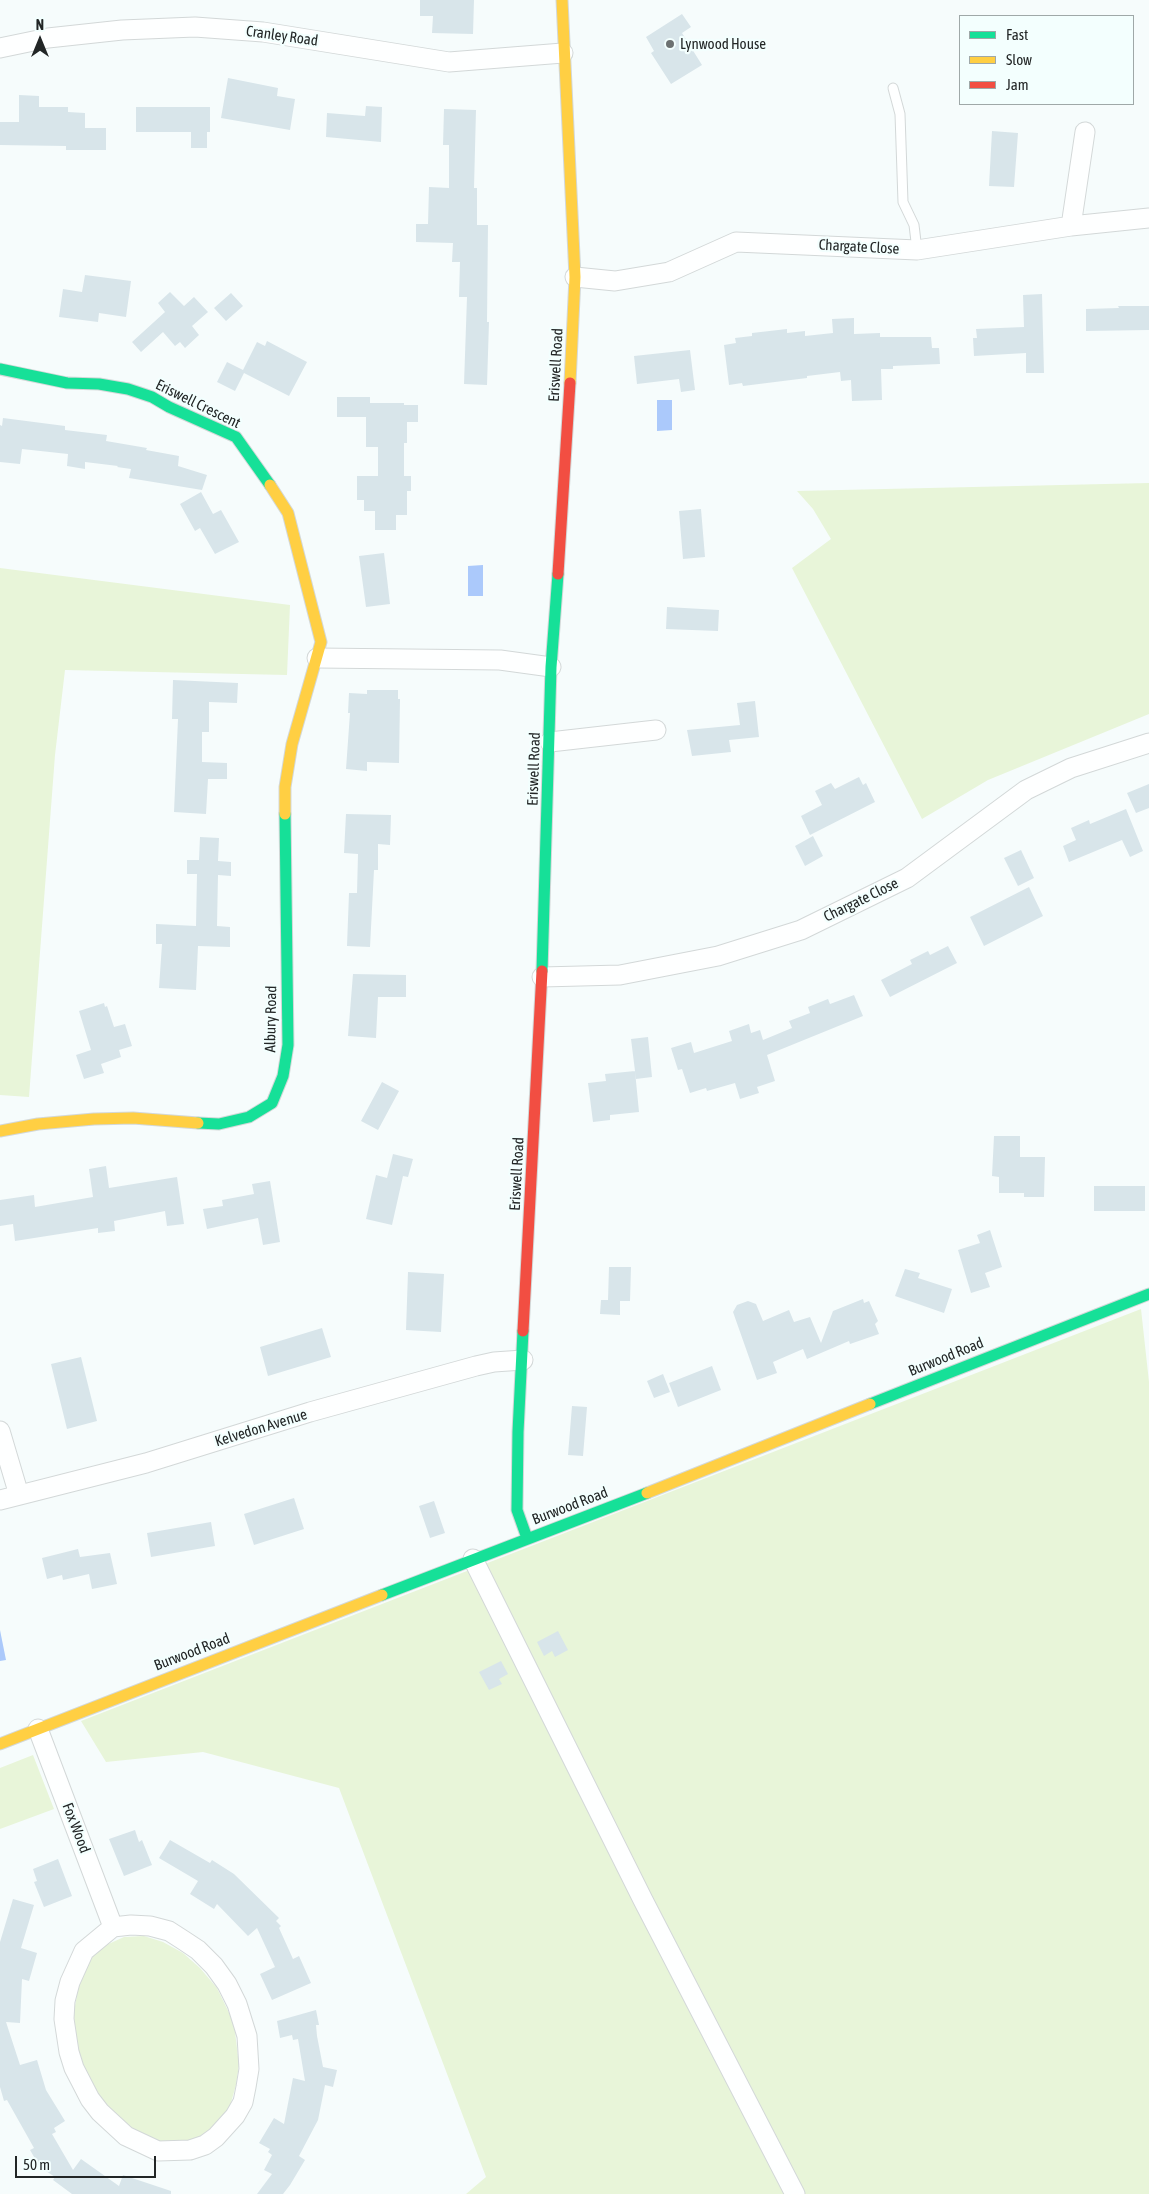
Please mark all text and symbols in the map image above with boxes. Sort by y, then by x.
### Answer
north arrow [15,15,65,65]
legend [959,15,1134,105]
text: N [36,17,44,33]
street label: Cranley Road [245,22,319,50]
text: Fast [1006,26,1028,43]
place label: Lynwood House [680,35,766,53]
marker: Lynwood House [664,38,676,50]
text: Slow [1006,51,1032,68]
text: Jam [1006,76,1029,93]
street label: Chargate Close [818,236,900,258]
street label: Eriswell Road [545,328,567,402]
street label: Eriswell Crescent [153,376,243,432]
street label: Eriswell Road [524,732,544,806]
street label: Chargate Close [821,874,901,926]
street label: Albury Road [261,985,281,1053]
street label: Eriswell Road [506,1137,528,1211]
street label: Burwood Road [906,1334,986,1380]
street label: Kelvedon Avenue [213,1405,309,1451]
street label: Burwood Road [530,1483,610,1529]
street label: Burwood Road [152,1629,232,1675]
street label: Fox Wood [58,1800,94,1856]
scale bar [18,2146,159,2178]
text: 50 m [23,2156,50,2173]

